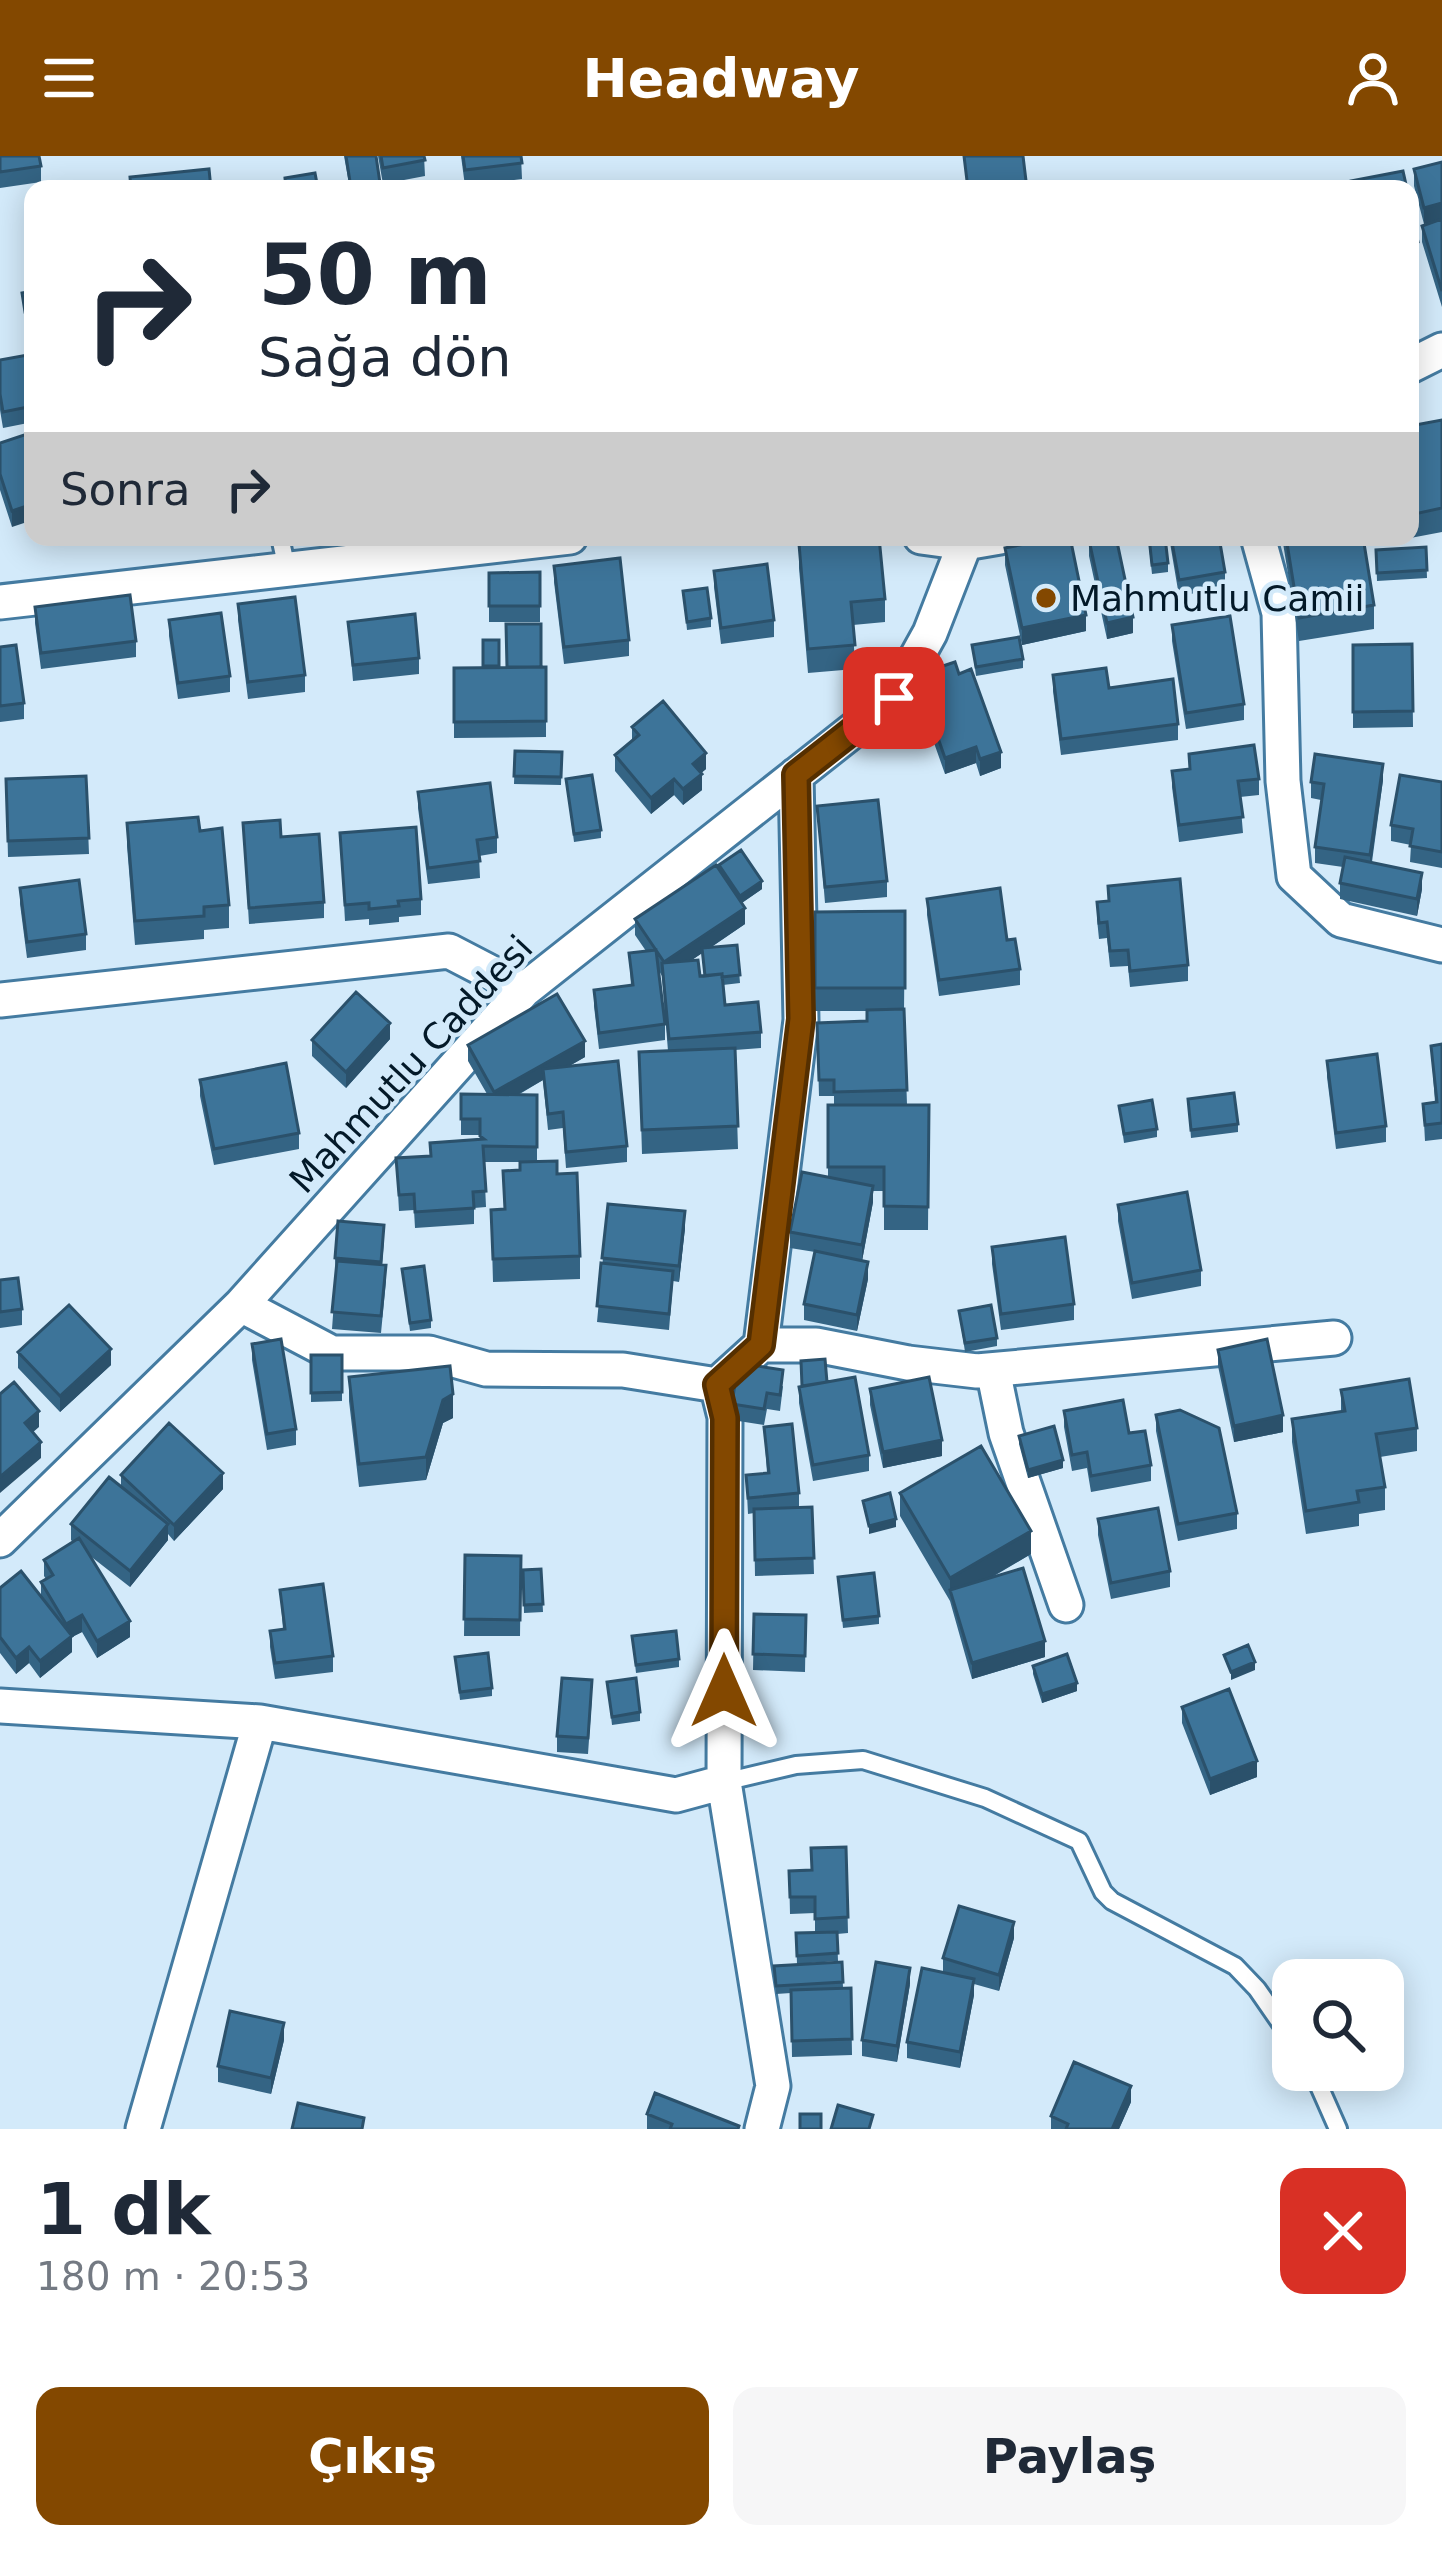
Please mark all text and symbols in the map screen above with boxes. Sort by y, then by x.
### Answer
icon: menu [36,45,102,111]
icon: person [1340,45,1406,111]
text: Headway [583,47,859,110]
text: 50 m [258,226,492,324]
icon: right [60,228,216,384]
text: Sağa dön [258,326,511,389]
icon: right [215,456,281,522]
text: Sonra [60,463,191,516]
place label: Mahmutlu Camii [1070,578,1364,619]
marker: Mahmutlu Camii [1033,585,1059,611]
pin [843,647,945,749]
icon: arrive [861,665,927,731]
street label: Mahmutlu Caddesi [281,927,541,1201]
position arrow [661,1628,787,1754]
map controls [1272,1959,1404,2091]
button: search [1272,1959,1404,2091]
text: 1 dk [36,2167,211,2251]
button: close [1280,2168,1406,2294]
text: 180 m · 20:53 [36,2254,310,2299]
button: Çıkış [36,2387,709,2525]
button: Paylaş [733,2387,1406,2525]

